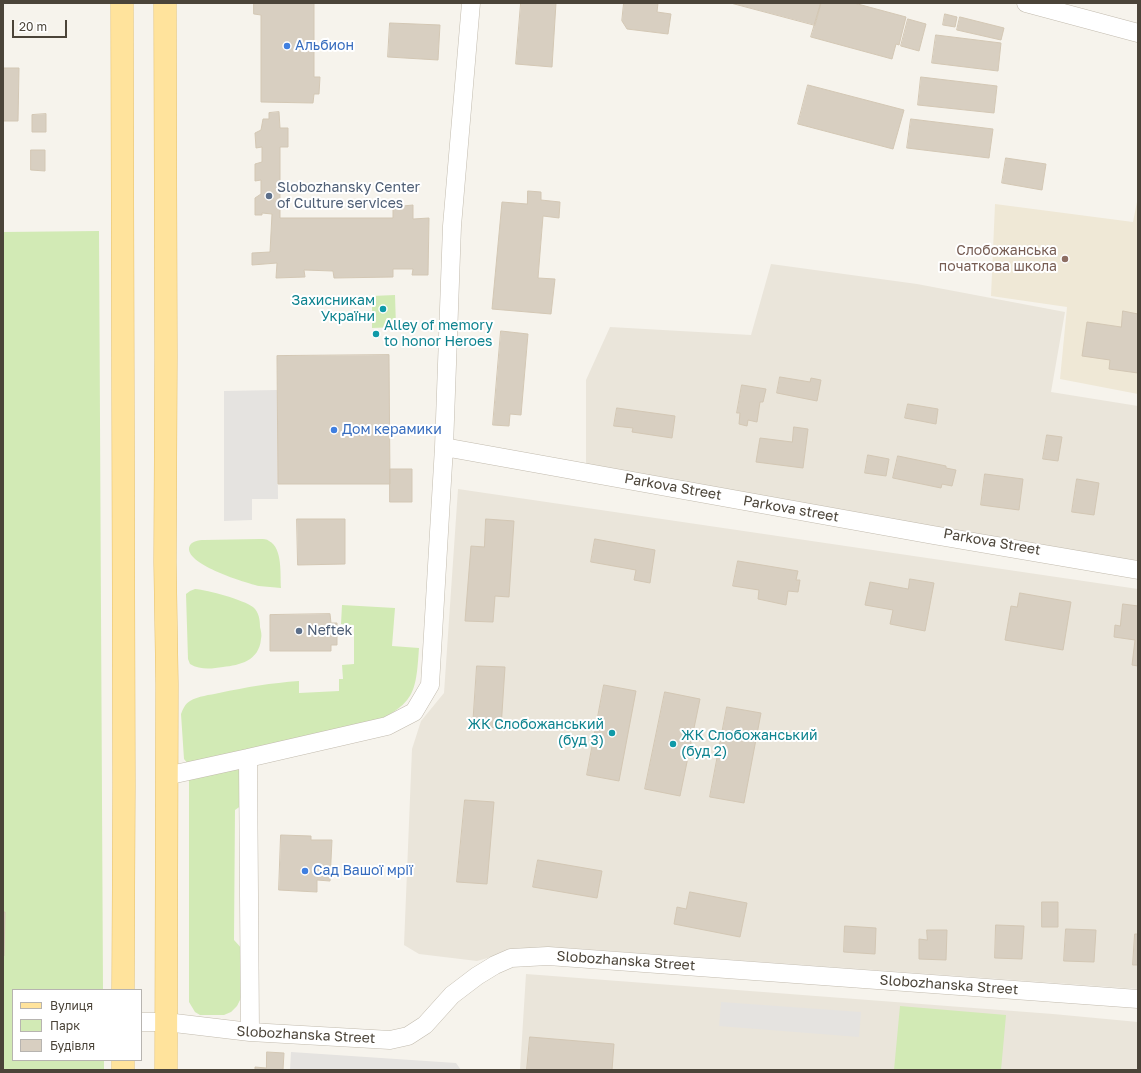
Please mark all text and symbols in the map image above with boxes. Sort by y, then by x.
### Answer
scale bar [14,12,69,38]
text: 20 m [19,19,47,34]
place label: Альбион [295,38,354,54]
marker: Альбион [282,41,292,51]
place label: Slobozhansky Center of Culture services [277,180,420,212]
marker: Slobozhansky Center of Culture services [264,191,274,201]
place label: Cлобожанська початкова школа [939,243,1057,276]
marker: Cлобожанська початкова школа [1060,254,1070,264]
place label: Захисникам України [291,293,375,326]
marker: Захисникам України [378,304,388,314]
place label: Alley of memory to honor Heroes [384,318,493,350]
marker: Alley of memory to honor Heroes [371,329,381,339]
place label: Дом керамики [342,422,442,438]
marker: Дом керамики [329,425,339,435]
street label: Parkova Street [623,470,723,504]
street label: Parkova street [742,492,840,526]
street label: Parkova Street [942,525,1042,559]
place label: Neftek [307,623,352,639]
marker: Neftek [294,626,304,636]
place label: ЖК Слобожанський (буд 3) [468,717,604,750]
marker: ЖК Слобожанський (буд 3) [607,728,617,738]
place label: ЖК Слобожанський (буд 2) [681,728,817,760]
marker: ЖК Слобожанський (буд 2) [668,739,678,749]
place label: Сад Вашої мрії [313,863,413,879]
marker: Сад Вашої мрії [300,866,310,876]
street label: Slobozhanska Street [556,948,696,974]
street label: Slobozhanska Street [879,972,1019,998]
legend [12,989,142,1061]
text: Вулиця [50,998,93,1013]
text: Парк [50,1018,80,1033]
street label: Slobozhanska Street [236,1023,376,1047]
text: Будівля [50,1038,95,1053]

